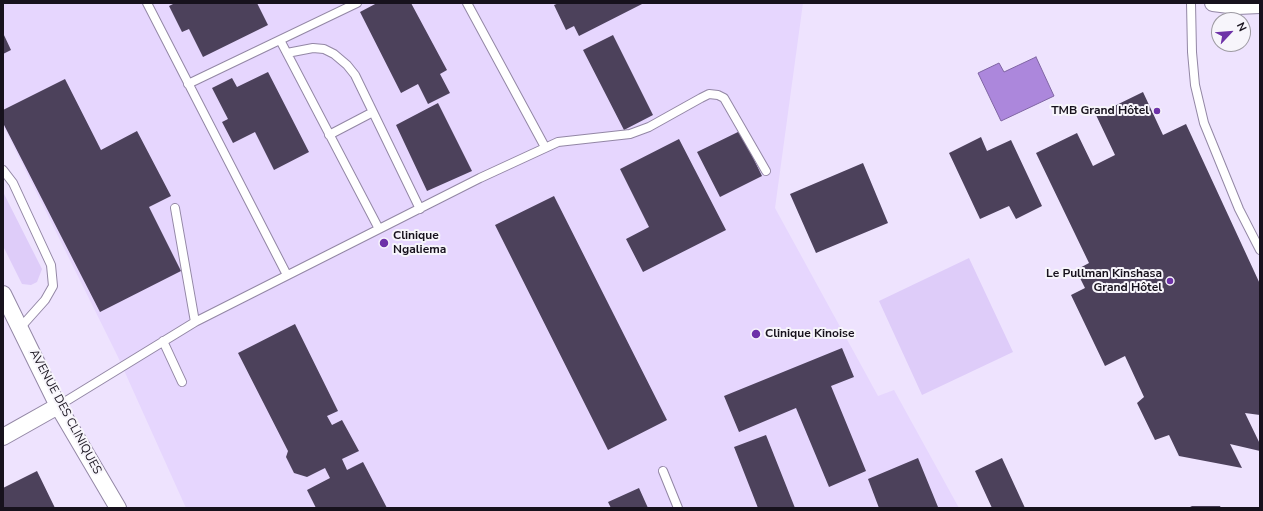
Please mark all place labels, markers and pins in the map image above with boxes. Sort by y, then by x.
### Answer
place label: TMB Grand Hôtel [1051,104,1149,118]
marker: TMB Grand Hôtel [1152,106,1162,116]
place label: Clinique Ngaliema [393,229,446,257]
marker: Clinique Ngaliema [378,237,390,249]
place label: Le Pullman Kinshasa Grand Hôtel [1046,267,1162,295]
marker: Le Pullman Kinshasa Grand Hôtel [1165,276,1175,286]
place label: Clinique Kinoise [765,327,854,341]
marker: Clinique Kinoise [750,328,762,340]

